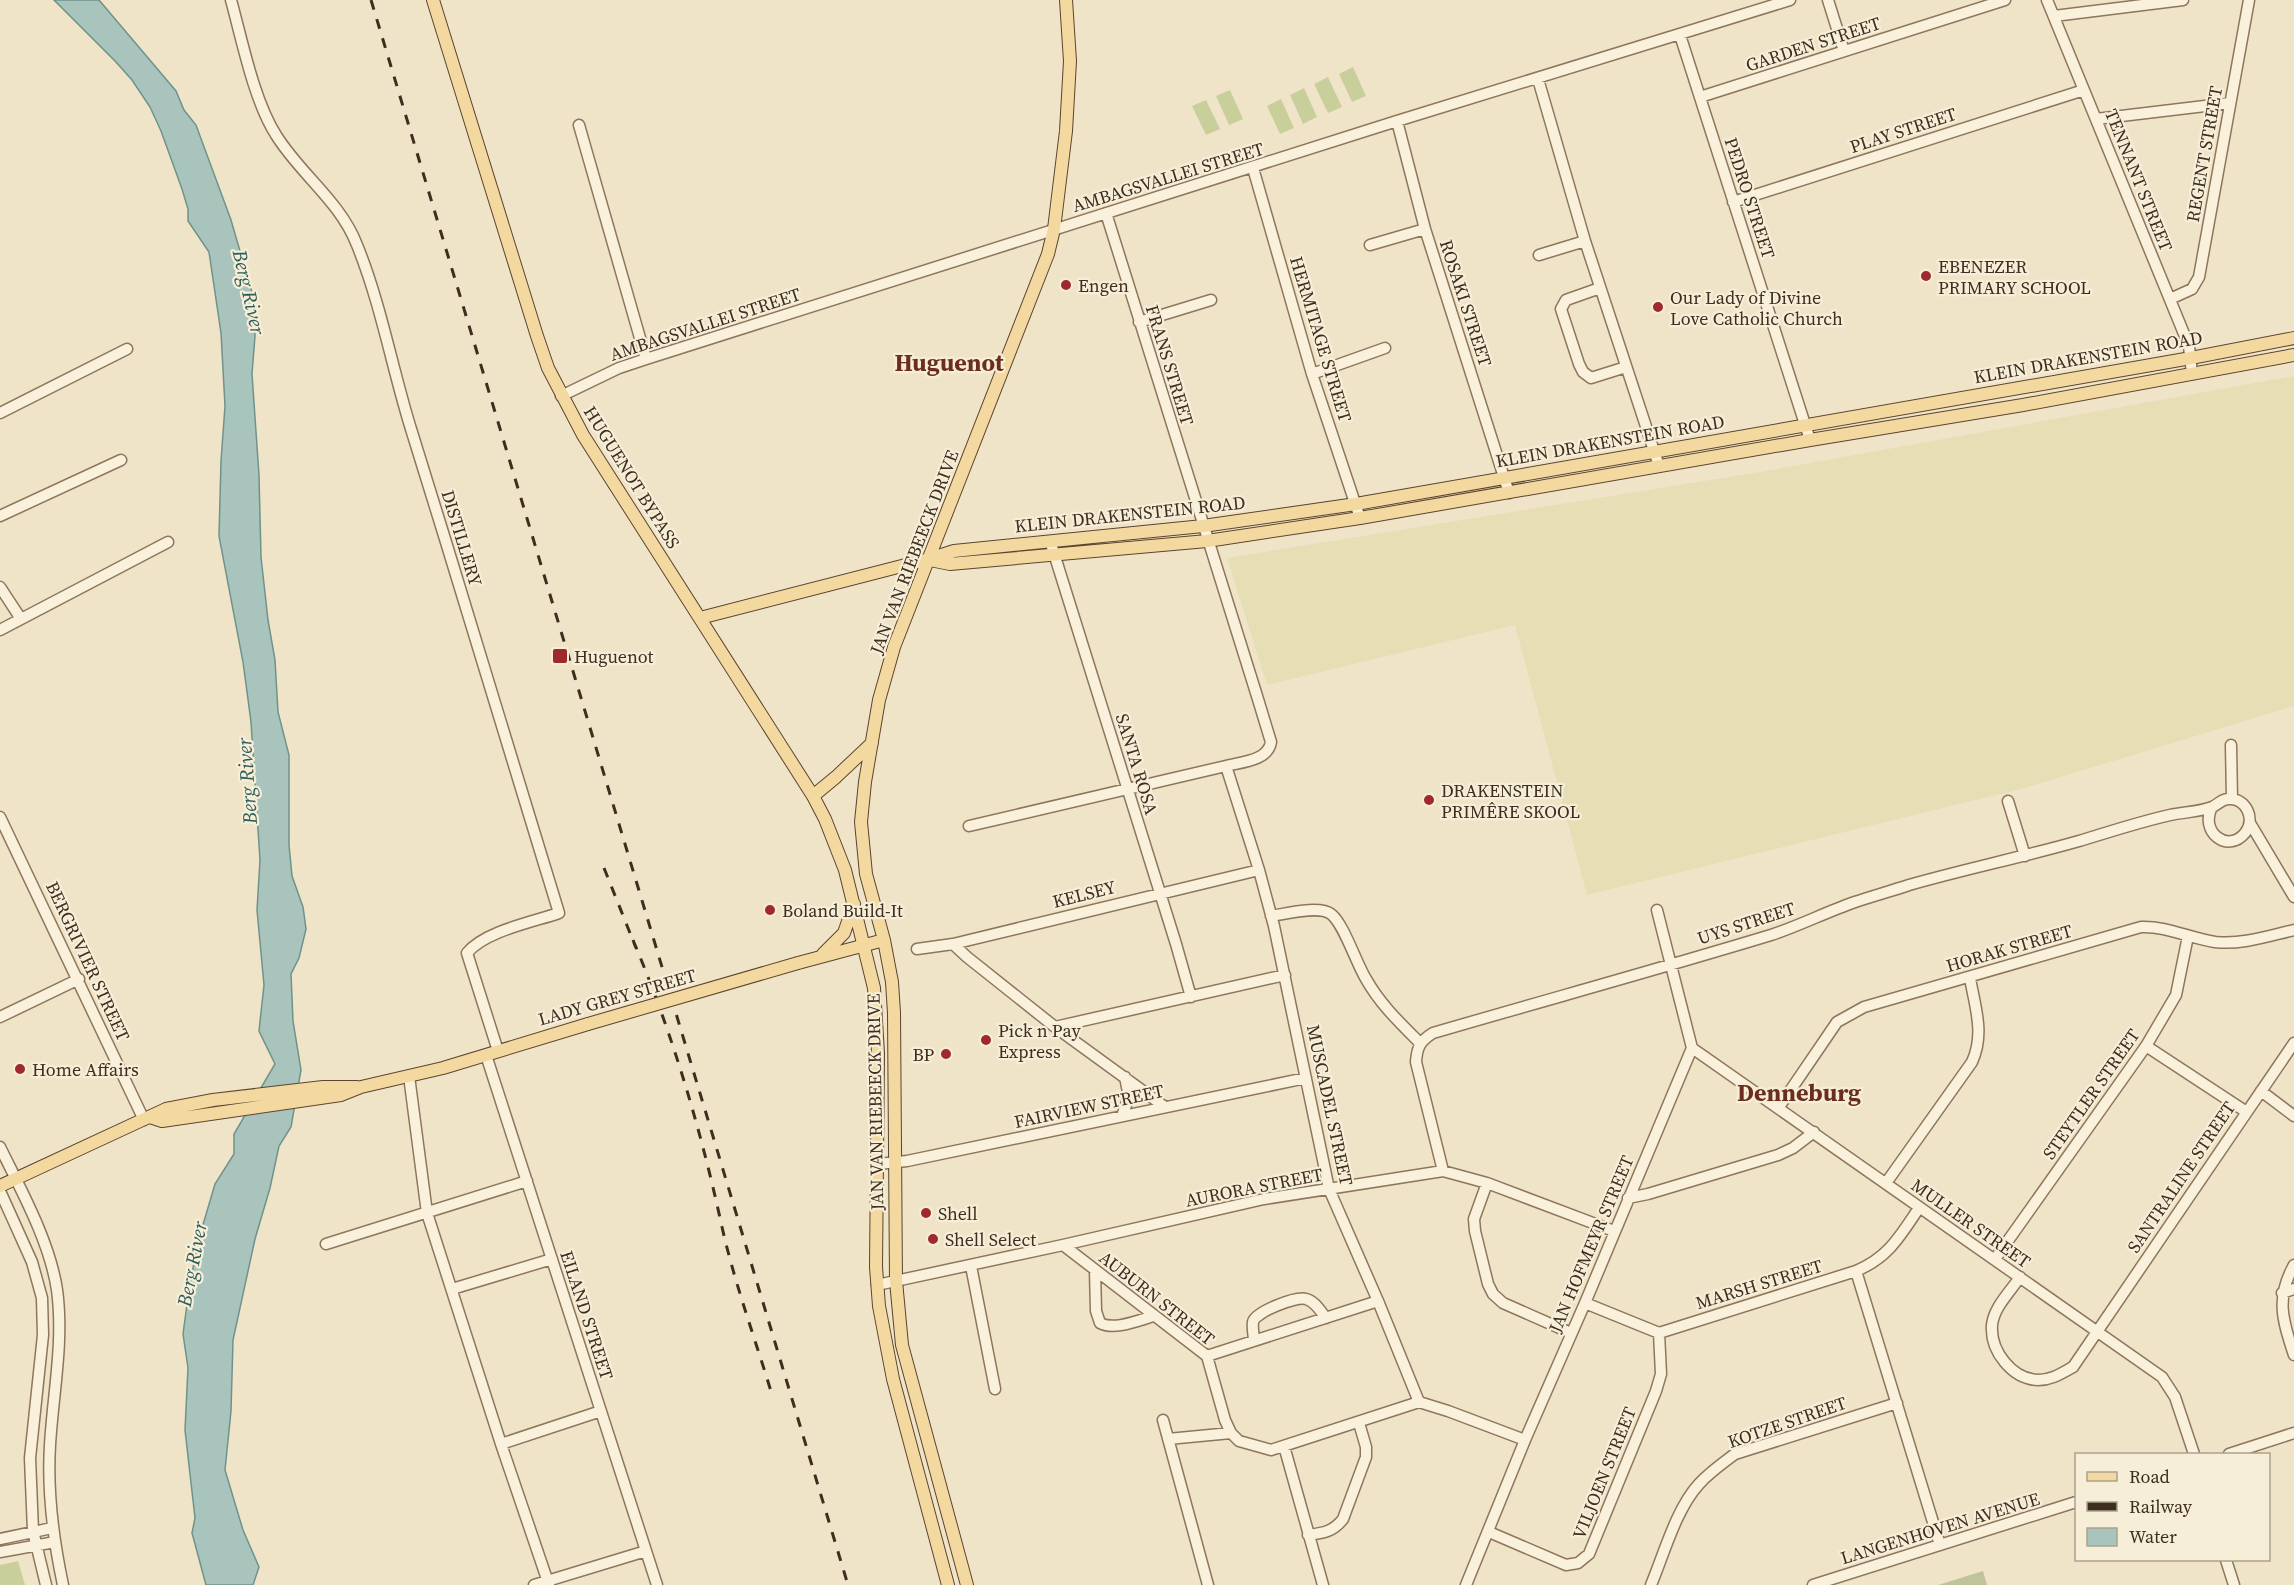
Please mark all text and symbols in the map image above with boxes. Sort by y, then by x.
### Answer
street label: GARDEN STREET [1742,10,1884,78]
street label: REGENT STREET [2180,84,2228,224]
street label: PLAY STREET [1846,101,1960,159]
street label: TENNANT STREET [2099,105,2179,255]
street label: PEDRO STREET [1719,134,1781,262]
street label: AMBAGSVALLEI STREET [1069,136,1267,218]
street label: ROSAKI STREET [1434,236,1498,370]
water label: Berg River [225,246,273,338]
street label: HERMITAGE STREET [1284,253,1358,425]
place label: EBENEZER PRIMARY SCHOOL [1938,254,2091,300]
marker: EBENEZER PRIMARY SCHOOL [1919,269,1933,283]
place label: Engen [1078,273,1129,298]
marker: Engen [1059,278,1073,292]
street label: AMBAGSVALLEI STREET [606,281,804,367]
place label: Our Lady of Divine Love Catholic Church [1670,285,1843,331]
marker: Our Lady of Divine Love Catholic Church [1651,300,1665,314]
street label: FRANS STREET [1140,302,1200,428]
street label: KLEIN DRAKENSTEIN ROAD [1972,325,2204,389]
district label: Huguenot [894,346,1004,379]
street label: HUGUENOT BYPASS [578,401,686,553]
street label: KLEIN DRAKENSTEIN ROAD [1494,409,1726,473]
street label: JAN VAN RIEBEECK DRIVE [863,446,965,659]
street label: DISTILLERY [436,487,489,590]
street label: KLEIN DRAKENSTEIN ROAD [1013,489,1247,539]
place label: Huguenot [574,644,654,669]
marker: Huguenot [551,647,569,665]
street label: SANTA ROSA [1110,710,1164,818]
water label: Berg River [230,736,264,826]
place label: DRAKENSTEIN PRIMÊRE SKOOL [1441,778,1580,824]
marker: DRAKENSTEIN PRIMÊRE SKOOL [1422,793,1436,807]
street label: KELSEY [1050,874,1119,914]
street label: BERGRIVIER STREET [40,877,136,1045]
street label: UYS STREET [1694,895,1798,951]
place label: Boland Build-It [782,898,903,923]
marker: Boland Build-It [763,903,777,917]
street label: HORAK STREET [1943,918,2075,978]
street label: LADY GREY STREET [535,962,699,1031]
street label: JAN VAN RIEBEECK DRIVE [861,993,889,1212]
place label: Pick n Pay Express [998,1018,1081,1064]
street label: MUSCADEL STREET [1301,1022,1359,1188]
street label: STEYTLER STREET [2037,1024,2146,1164]
marker: Pick n Pay Express [979,1033,993,1047]
place label: BP [913,1042,934,1067]
marker: BP [939,1047,953,1061]
place label: Home Affairs [32,1057,139,1082]
marker: Home Affairs [13,1062,27,1076]
district label: Denneburg [1737,1076,1861,1109]
street label: FAIRVIEW STREET [1012,1078,1166,1134]
street label: SANTRALINE STREET [2121,1096,2241,1258]
street label: JAN HOFMEYR STREET [1542,1152,1640,1337]
street label: AURORA STREET [1183,1161,1325,1213]
street label: MULLER STREET [1906,1172,2036,1274]
place label: Shell [938,1201,978,1226]
marker: Shell [919,1206,933,1220]
water label: Berg River [170,1218,214,1310]
place label: Shell Select [945,1227,1036,1252]
marker: Shell Select [926,1232,940,1246]
street label: AUBURN STREET [1094,1245,1220,1351]
street label: EILAND STREET [554,1247,620,1383]
street label: MARSH STREET [1693,1253,1826,1315]
street label: KOTZE STREET [1724,1390,1850,1454]
street label: VILJOEN STREET [1566,1403,1642,1543]
legend [2075,1453,2270,1561]
text: Road [2129,1464,2170,1489]
street label: LANGENHOVEN AVENUE [1837,1486,2043,1570]
text: Railway [2129,1494,2193,1519]
text: Water [2129,1524,2177,1549]

